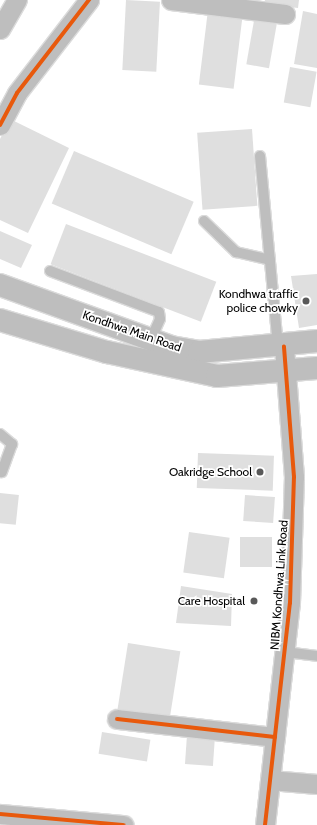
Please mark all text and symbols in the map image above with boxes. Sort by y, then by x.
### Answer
place label: Kondhwa traffic police chowky [219,287,298,315]
marker: Kondhwa traffic police chowky [301,296,311,306]
street label: Kondhwa Main Road [81,307,183,355]
place label: Oakridge School [169,465,252,479]
marker: Oakridge School [255,467,265,477]
street label: NIBM Kondhwa Link Road [267,519,291,651]
place label: Care Hospital [178,594,245,608]
marker: Care Hospital [248,595,260,607]

